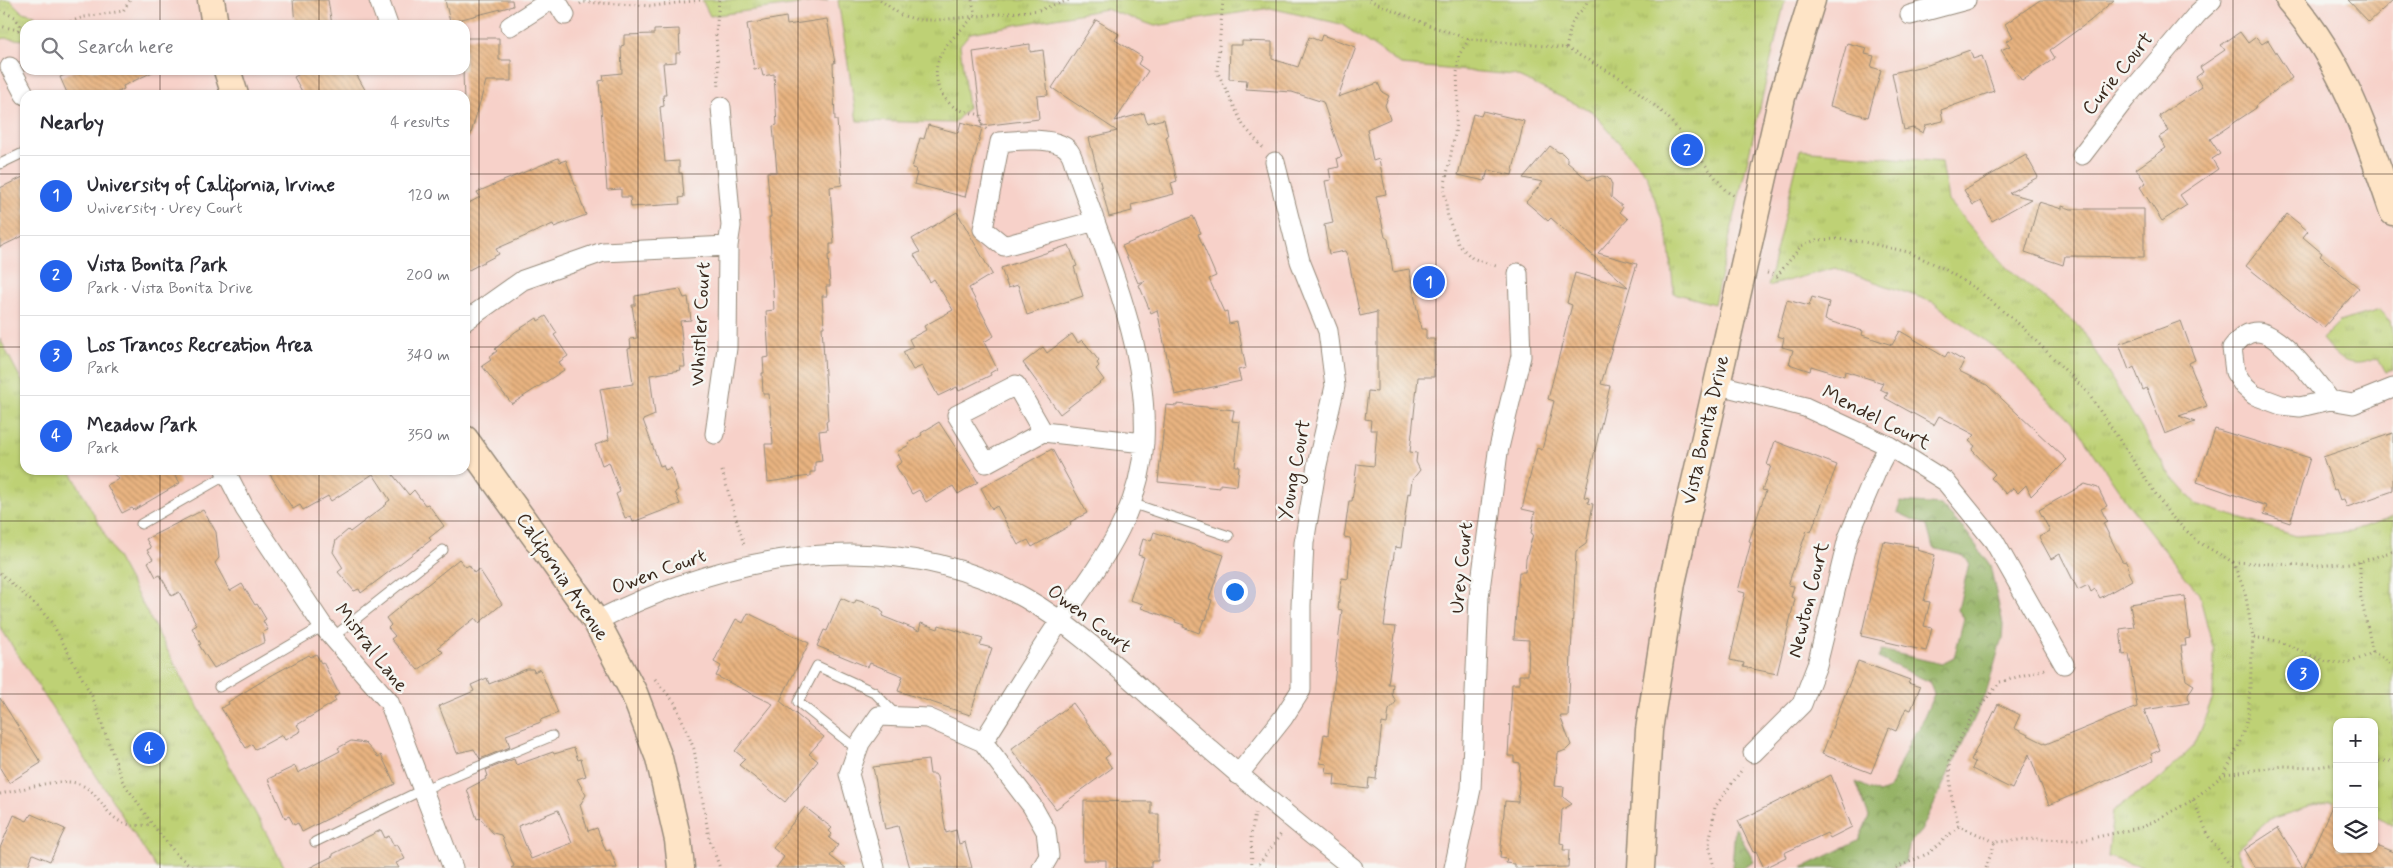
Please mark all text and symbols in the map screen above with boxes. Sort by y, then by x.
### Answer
search box [20,20,470,75]
street label: Curie Court [2076,27,2160,121]
icon: search [38,34,66,62]
text: Search here [78,35,174,60]
text: Nearby [40,109,104,137]
text: 4 results [390,112,450,133]
pin: 2 [1671,131,1703,169]
text: University of California, Irvine [87,173,335,198]
text: 1 [52,185,60,206]
text: 120 m [408,185,450,206]
text: University · Urey Court [87,198,242,219]
text: Vista Bonita Park [87,253,228,278]
street label: Whistler Court [684,261,718,387]
pin: 1 [1413,263,1445,301]
text: 2 [52,265,60,286]
text: 200 m [406,265,450,286]
text: Park · Vista Bonita Drive [87,278,253,299]
text: Los Trancos Recreation Area [87,333,313,358]
text: 3 [52,345,60,366]
text: 340 m [406,345,450,366]
street label: Vista Bonita Drive [1676,353,1736,507]
text: Park [87,358,119,379]
street label: Mendel Court [1817,379,1935,457]
text: Meadow Park [87,413,197,438]
street label: Young Court [1272,417,1319,523]
text: 4 [51,425,61,446]
text: 350 m [408,425,450,446]
text: Park [87,438,119,459]
street label: California Avenue [507,508,615,648]
street label: Urey Court [1444,521,1480,615]
street label: Newton Court [1782,539,1836,661]
street label: Owen Court [608,542,710,602]
street label: Owen Court [1041,578,1137,660]
your location [1222,579,1248,605]
street label: Mistral Lane [328,598,414,698]
pin: 3 [2287,655,2319,693]
map controls [2333,718,2378,853]
button: + [2333,718,2378,763]
pin: 4 [133,729,165,767]
button: − [2333,763,2378,808]
button: layers [2333,808,2378,853]

